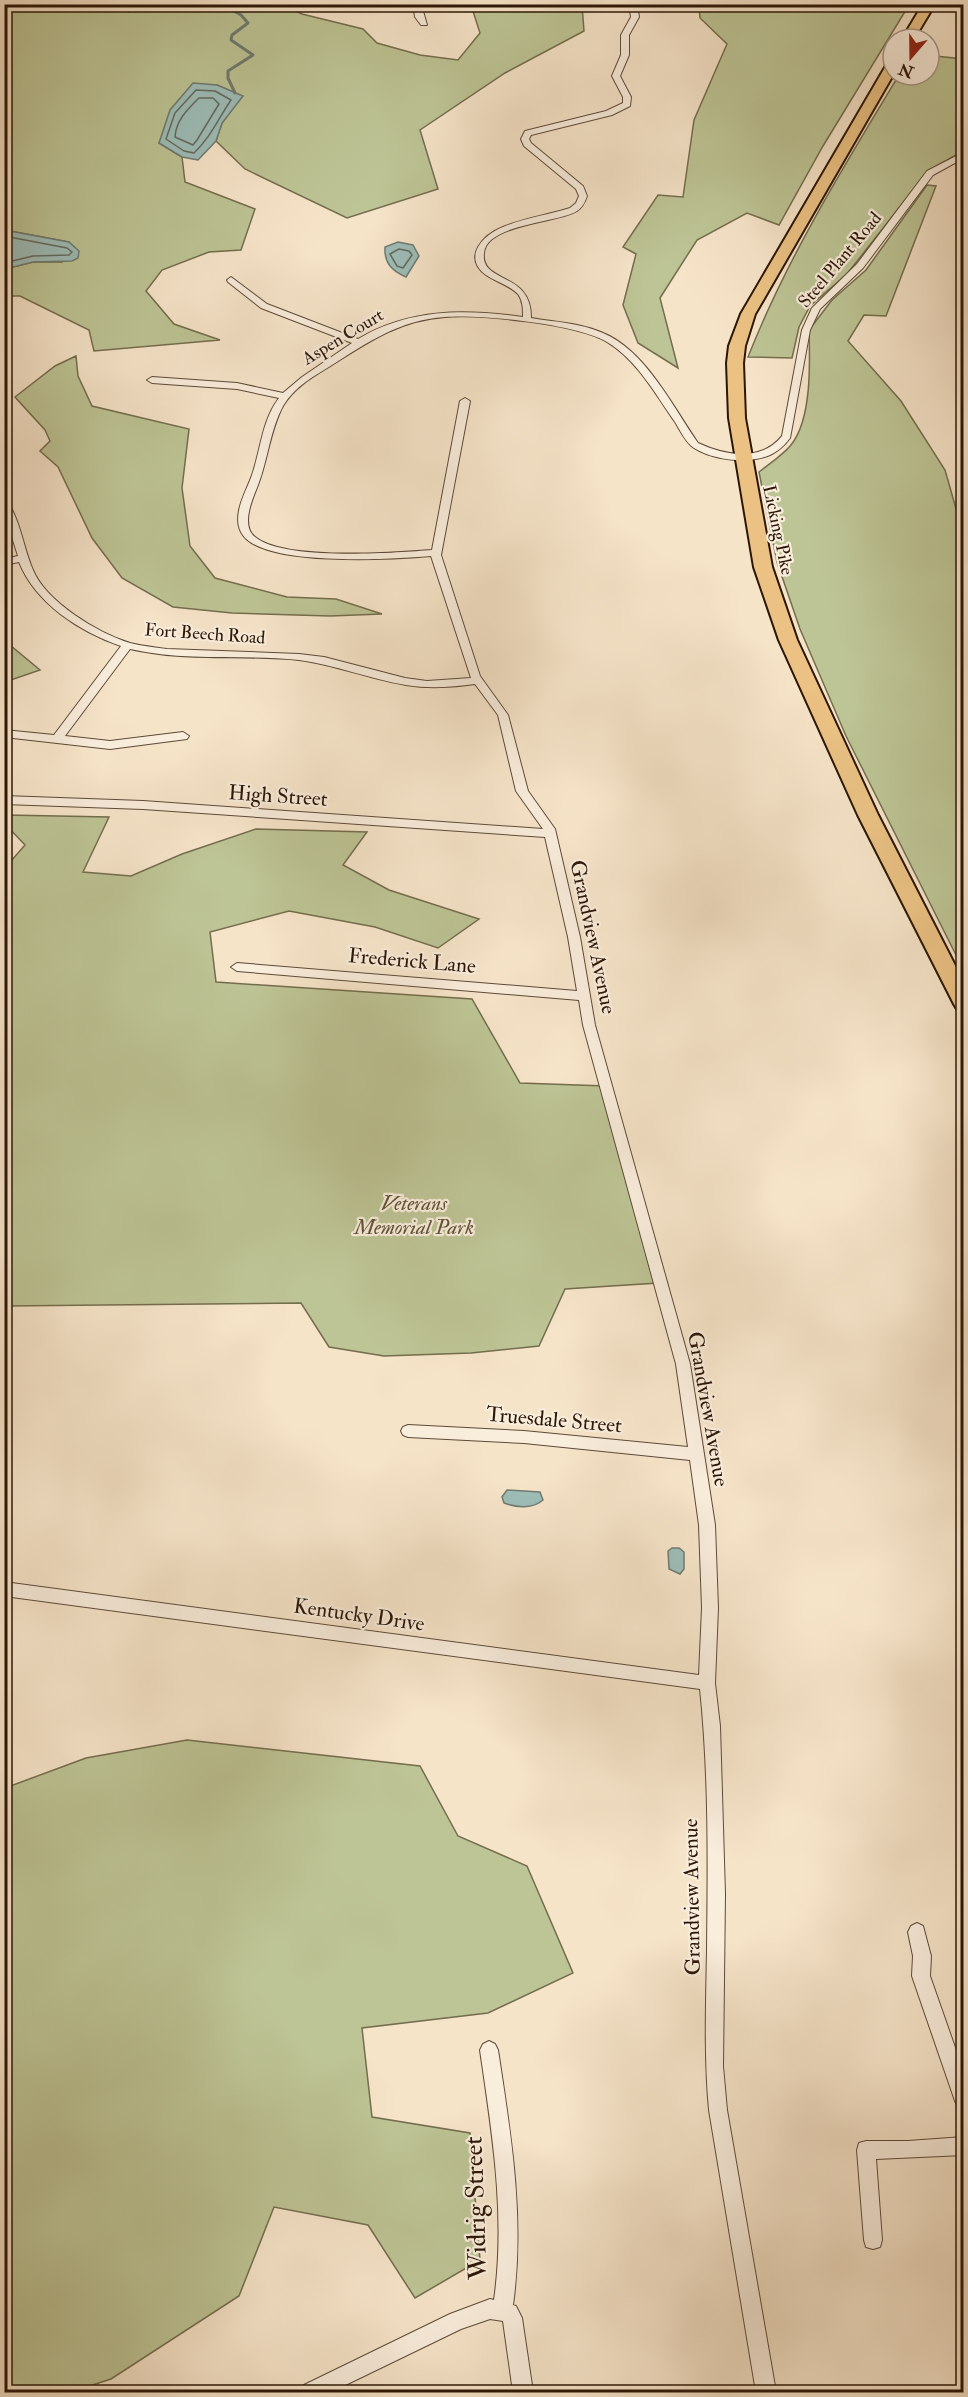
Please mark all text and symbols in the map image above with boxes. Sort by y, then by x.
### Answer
north arrow [881,27,941,87]
text: N [895,58,917,82]
street label: Steel Plant Road [793,207,887,313]
street label: Aspen Court [297,304,388,371]
street label: Licking Pike [757,483,799,578]
street label: Fort Beech Road [144,618,266,650]
street label: High Street [228,779,329,813]
street label: Grandview Avenue [564,858,623,1017]
street label: Frederick Lane [347,942,477,980]
park label: Veterans Memorial Park [352,1190,474,1241]
street label: Grandview Avenue [681,1330,735,1489]
street label: Truesdale Street [485,1401,623,1439]
street label: Kentucky Drive [292,1592,426,1638]
street label: Grandview Avenue [677,1818,707,1976]
street label: Widrig Street [458,2136,495,2281]

